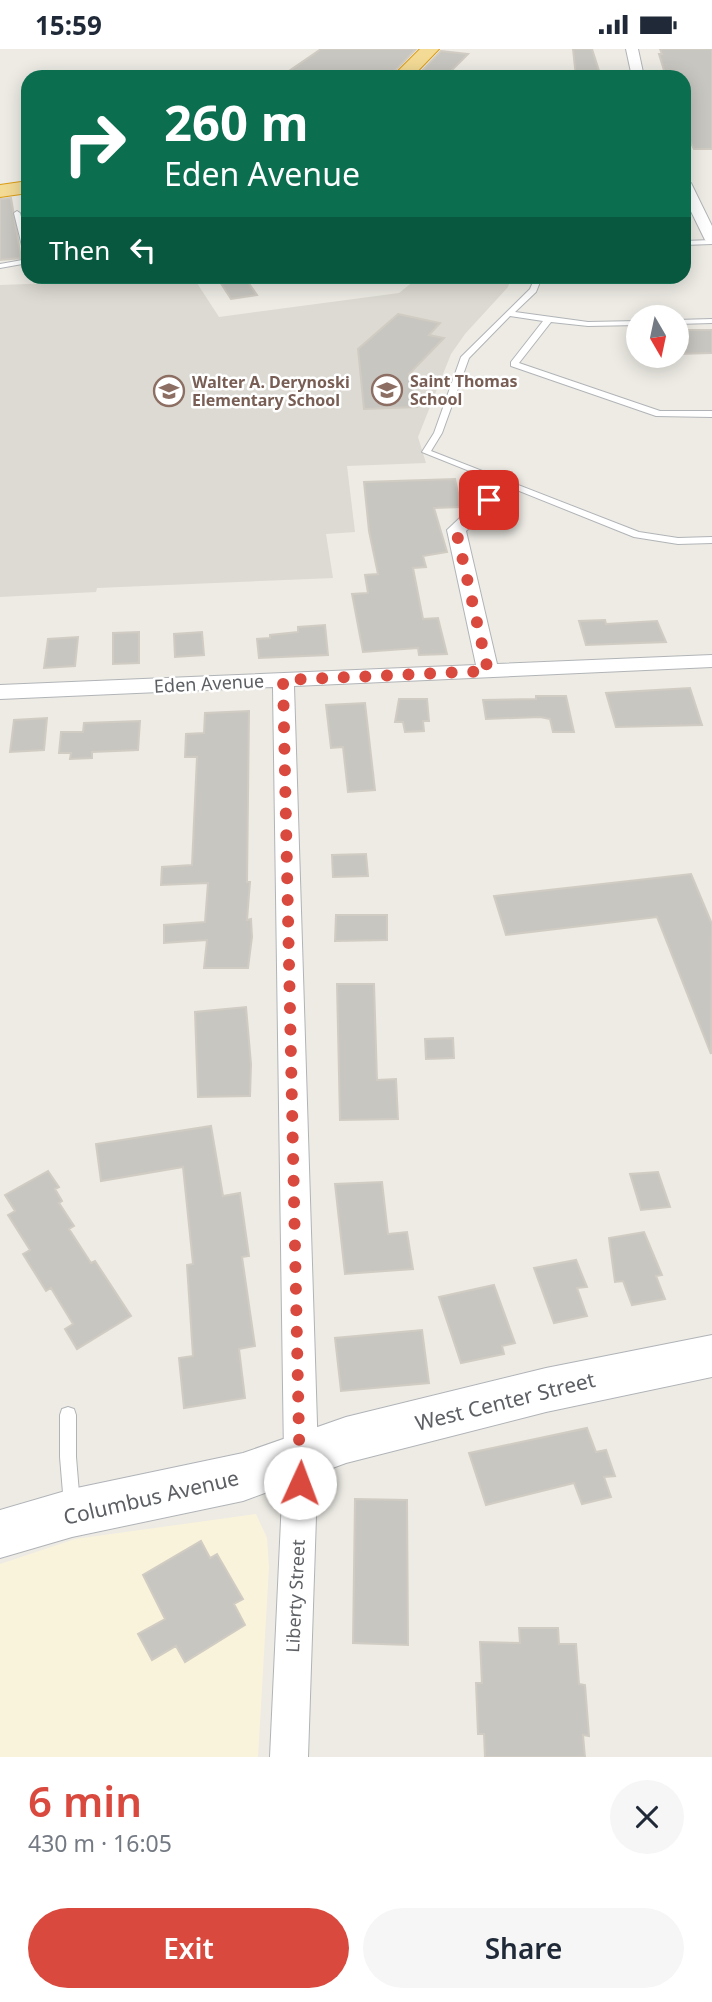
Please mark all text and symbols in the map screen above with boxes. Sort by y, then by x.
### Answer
text: 15:59 [35,7,102,43]
text: 260 m [164,89,309,155]
icon: right [49,98,140,189]
text: Eden Avenue [164,152,360,195]
icon: left [124,231,162,269]
text: Then [49,232,110,268]
north arrow [626,305,690,367]
map controls [626,305,689,368]
place label: Saint Thomas School [410,370,518,410]
place label: Walter A. Derynoski Elementary School [192,371,350,411]
school or university icon: Saint Thomas School [370,373,404,407]
school or university icon: Walter A. Derynoski Elementary School [152,374,186,408]
pin [459,470,519,530]
icon: arrive [470,481,508,519]
street label: Eden Avenue [153,668,265,698]
street label: West Center Street [412,1365,598,1437]
position arrow [263,1446,337,1520]
street label: Columbus Avenue [61,1463,241,1531]
street label: Liberty Street [280,1538,310,1653]
text: 6 min [28,1772,142,1829]
button: close [610,1780,684,1854]
text: 430 m · 16:05 [28,1827,172,1859]
button: Exit [28,1908,349,1988]
button: Share [363,1908,684,1988]

